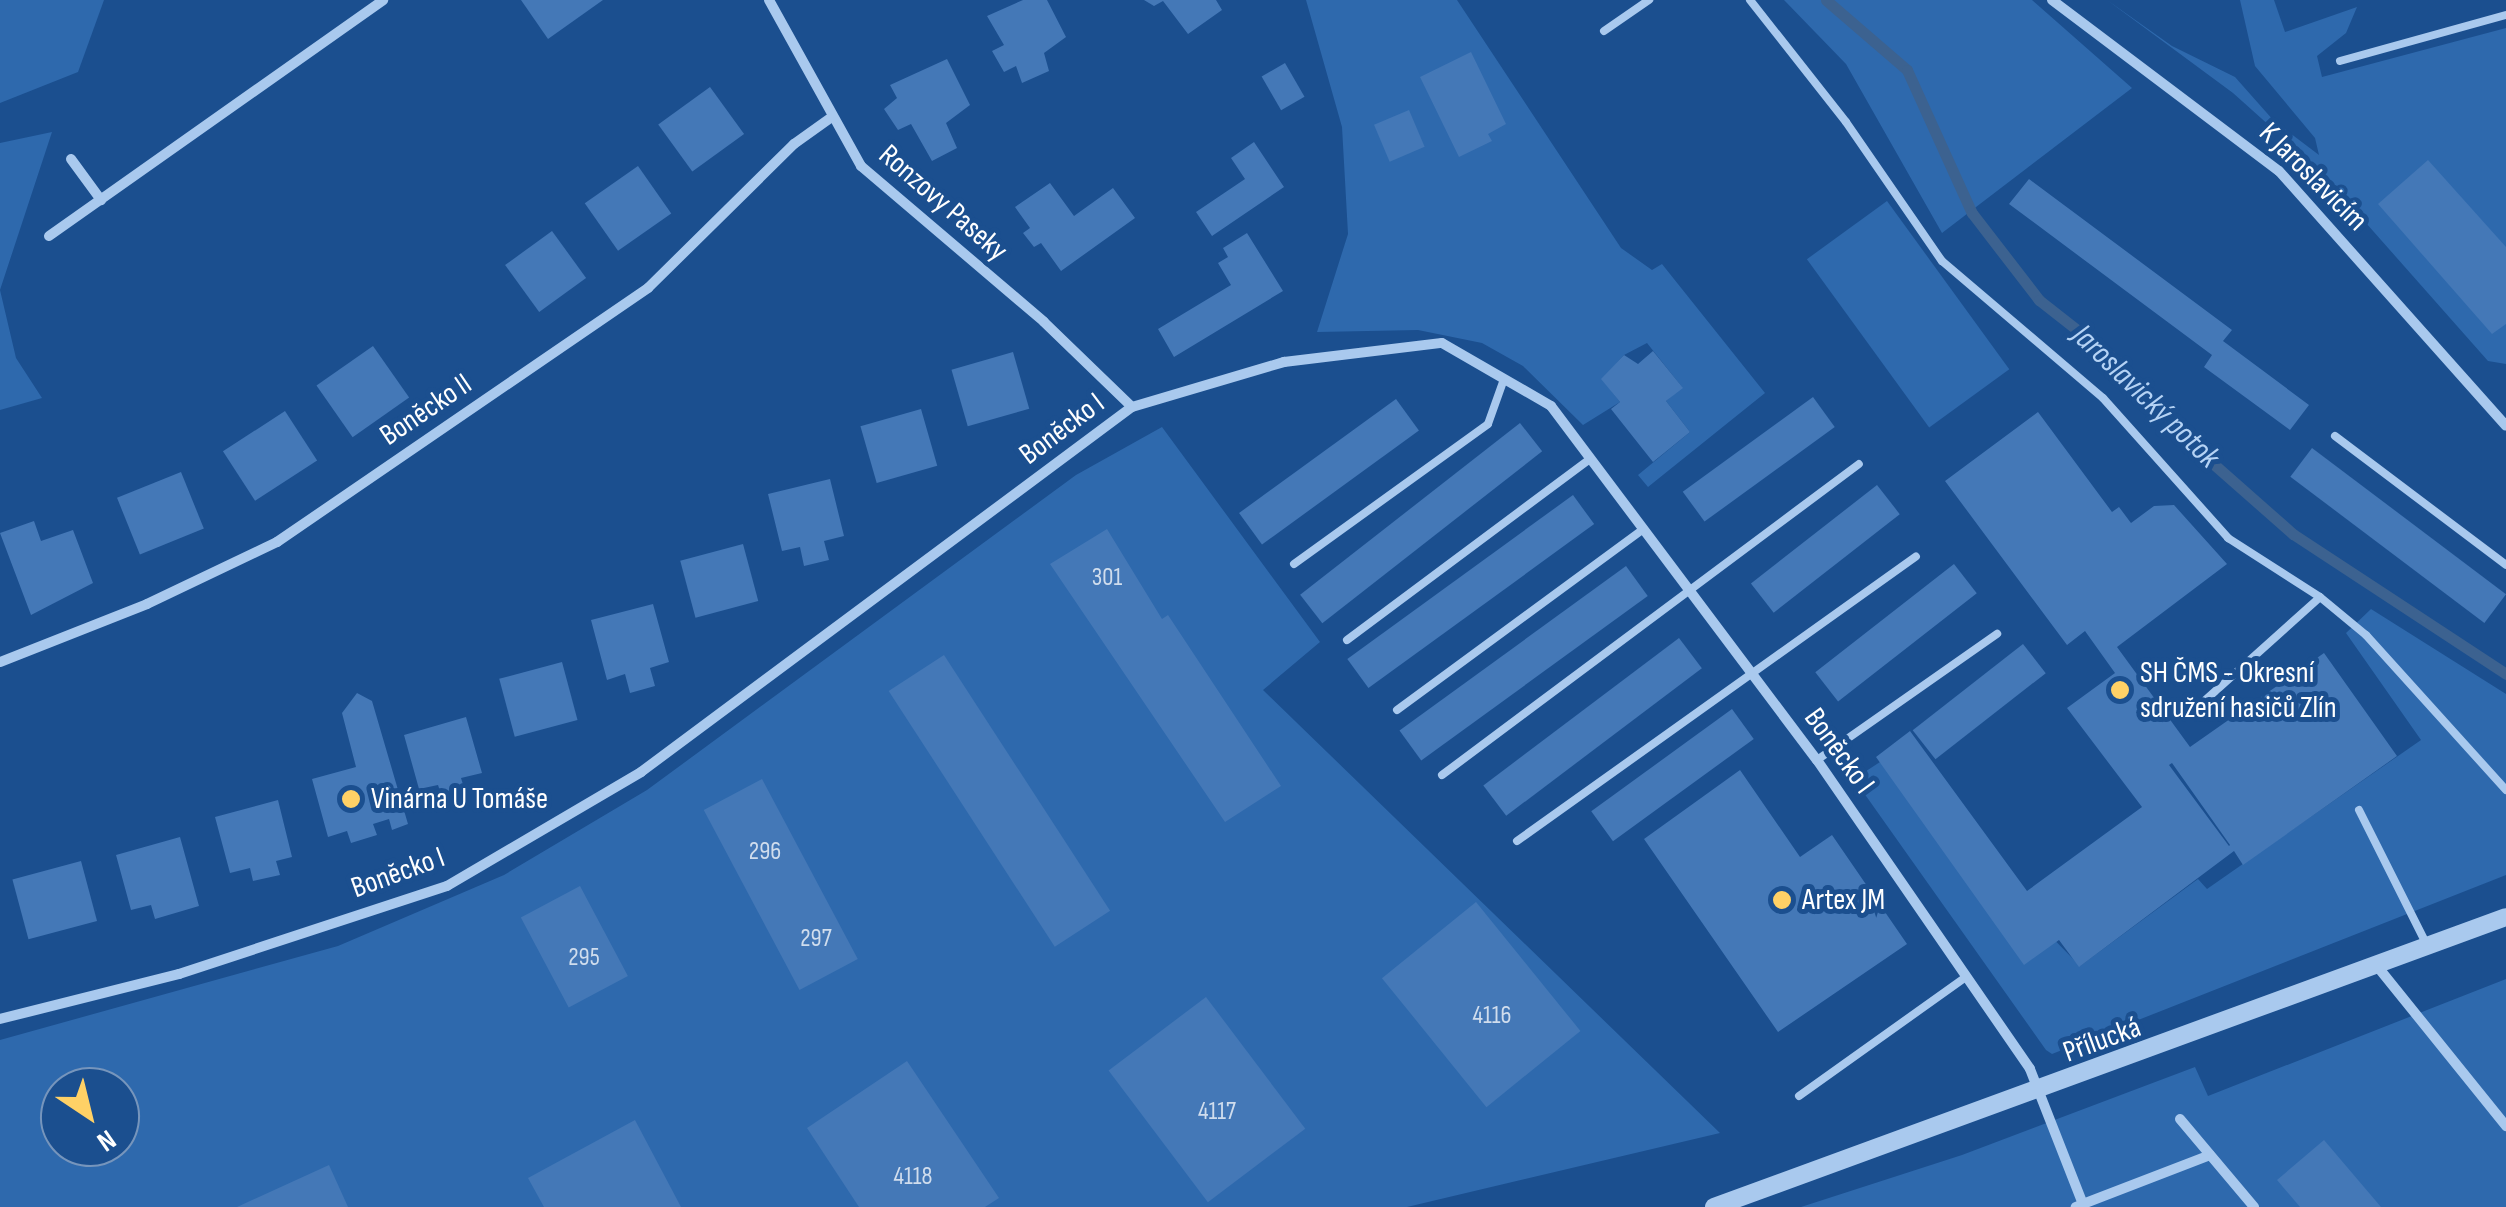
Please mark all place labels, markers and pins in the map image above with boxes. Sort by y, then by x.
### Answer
place label: SH ČMS - Okresní sdružení hasičů Zlín [2140,655,2336,726]
marker: SH ČMS - Okresní sdružení hasičů Zlín [2109,679,2131,701]
place label: Vinárna U Tomáše [371,781,548,817]
marker: Vinárna U Tomáše [340,788,362,810]
place label: Artex JM [1802,882,1885,918]
marker: Artex JM [1771,889,1793,911]

